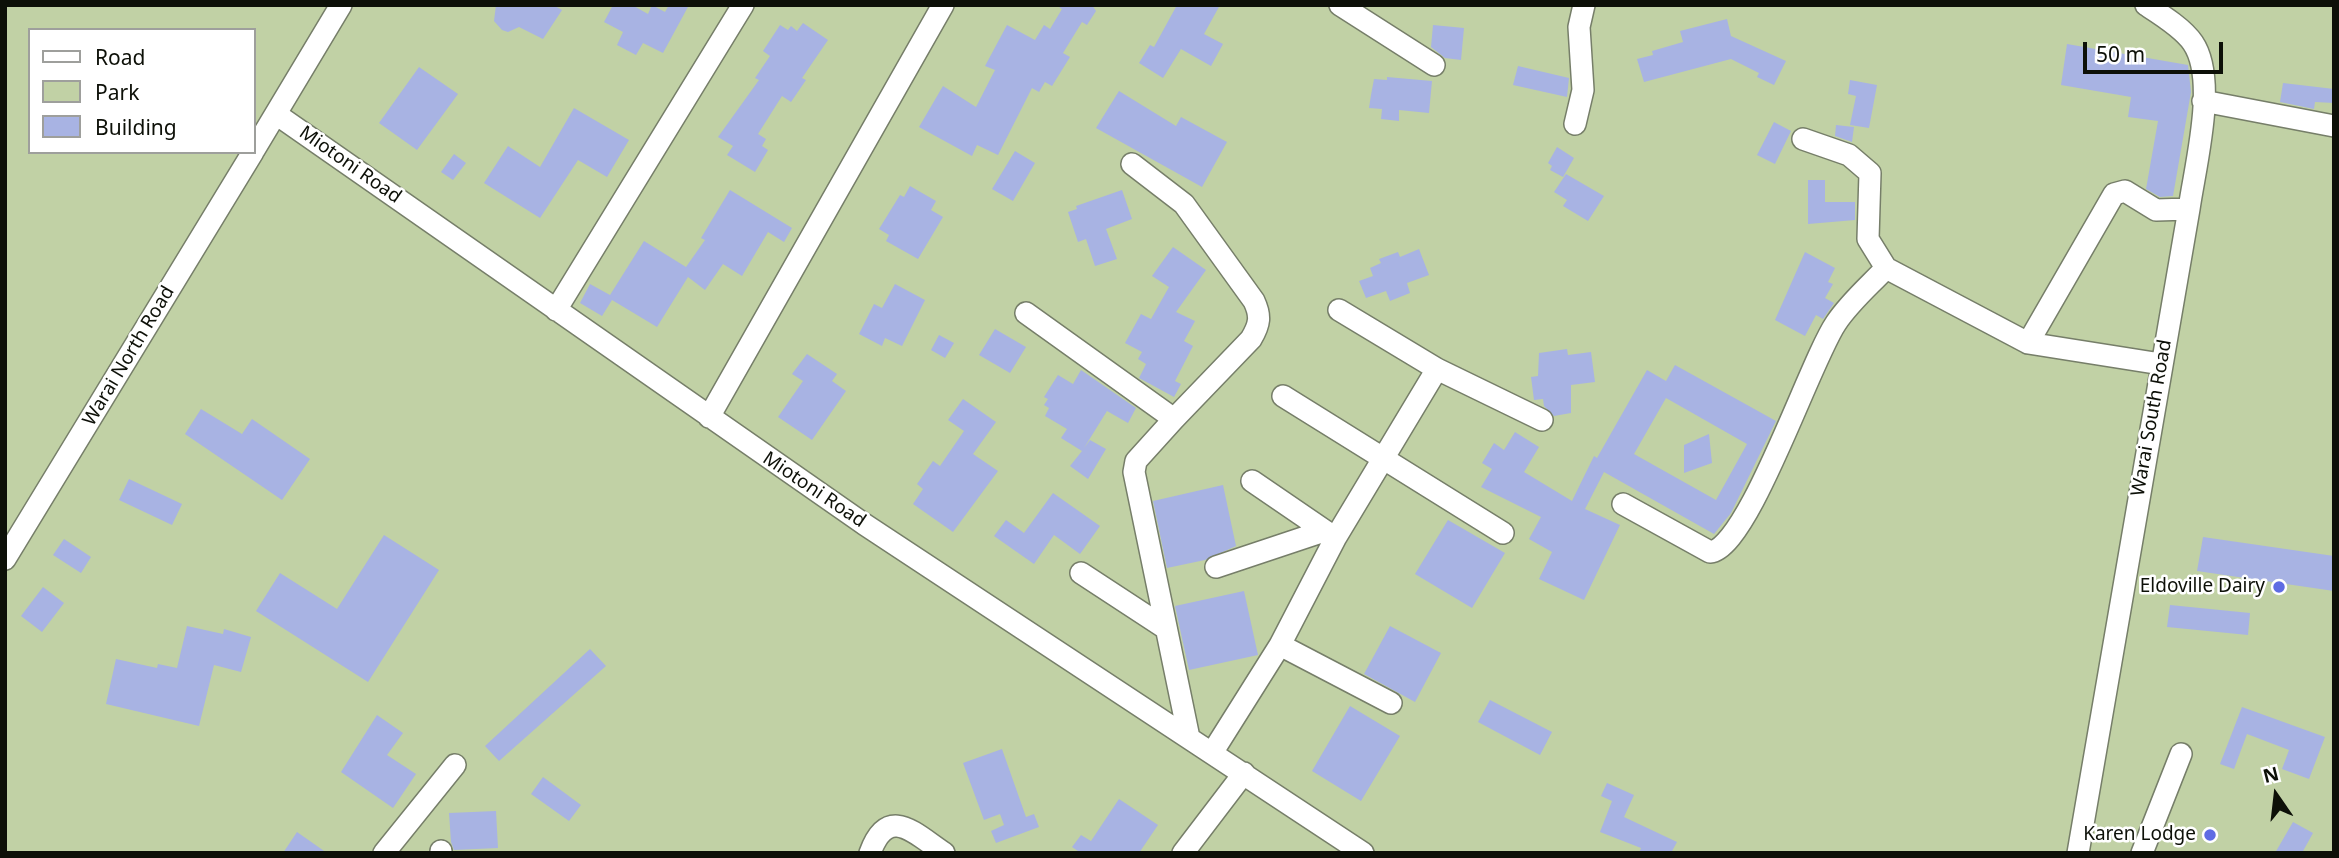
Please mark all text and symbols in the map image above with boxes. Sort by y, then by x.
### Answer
legend [28,28,256,154]
scale bar [2087,28,2227,72]
text: 50 m [2096,40,2145,68]
text: Road [95,43,145,71]
text: Park [95,78,139,106]
text: Building [95,113,177,141]
street label: Miotoni Road [295,121,405,209]
street label: Warai North Road [78,282,180,430]
street label: Warai South Road [2127,338,2177,498]
street label: Miotoni Road [758,447,870,533]
place label: Eldoville Dairy [2140,576,2265,598]
marker: Eldoville Dairy [2271,579,2287,595]
north arrow [2241,760,2311,830]
text: N [2260,760,2282,789]
place label: Karen Lodge [2083,824,2196,846]
marker: Karen Lodge [2202,827,2218,843]

